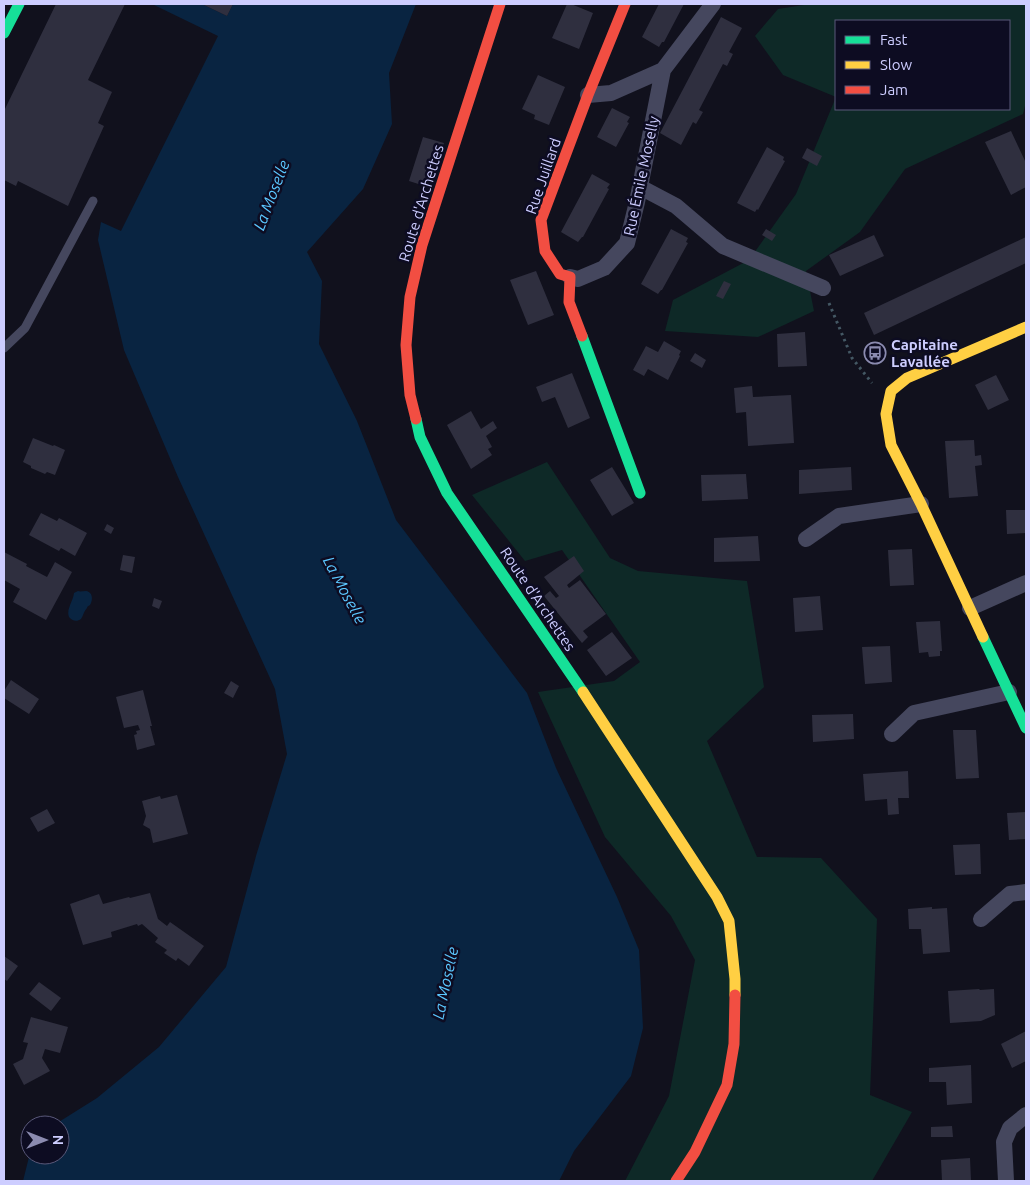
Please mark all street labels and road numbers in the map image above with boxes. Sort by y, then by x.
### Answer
street label: Rue Émile Moselly [620,115,662,237]
street label: Rue Juillard [522,136,564,216]
street label: Route d'Archettes [395,142,447,264]
street label: Route d'Archettes [497,544,579,654]

